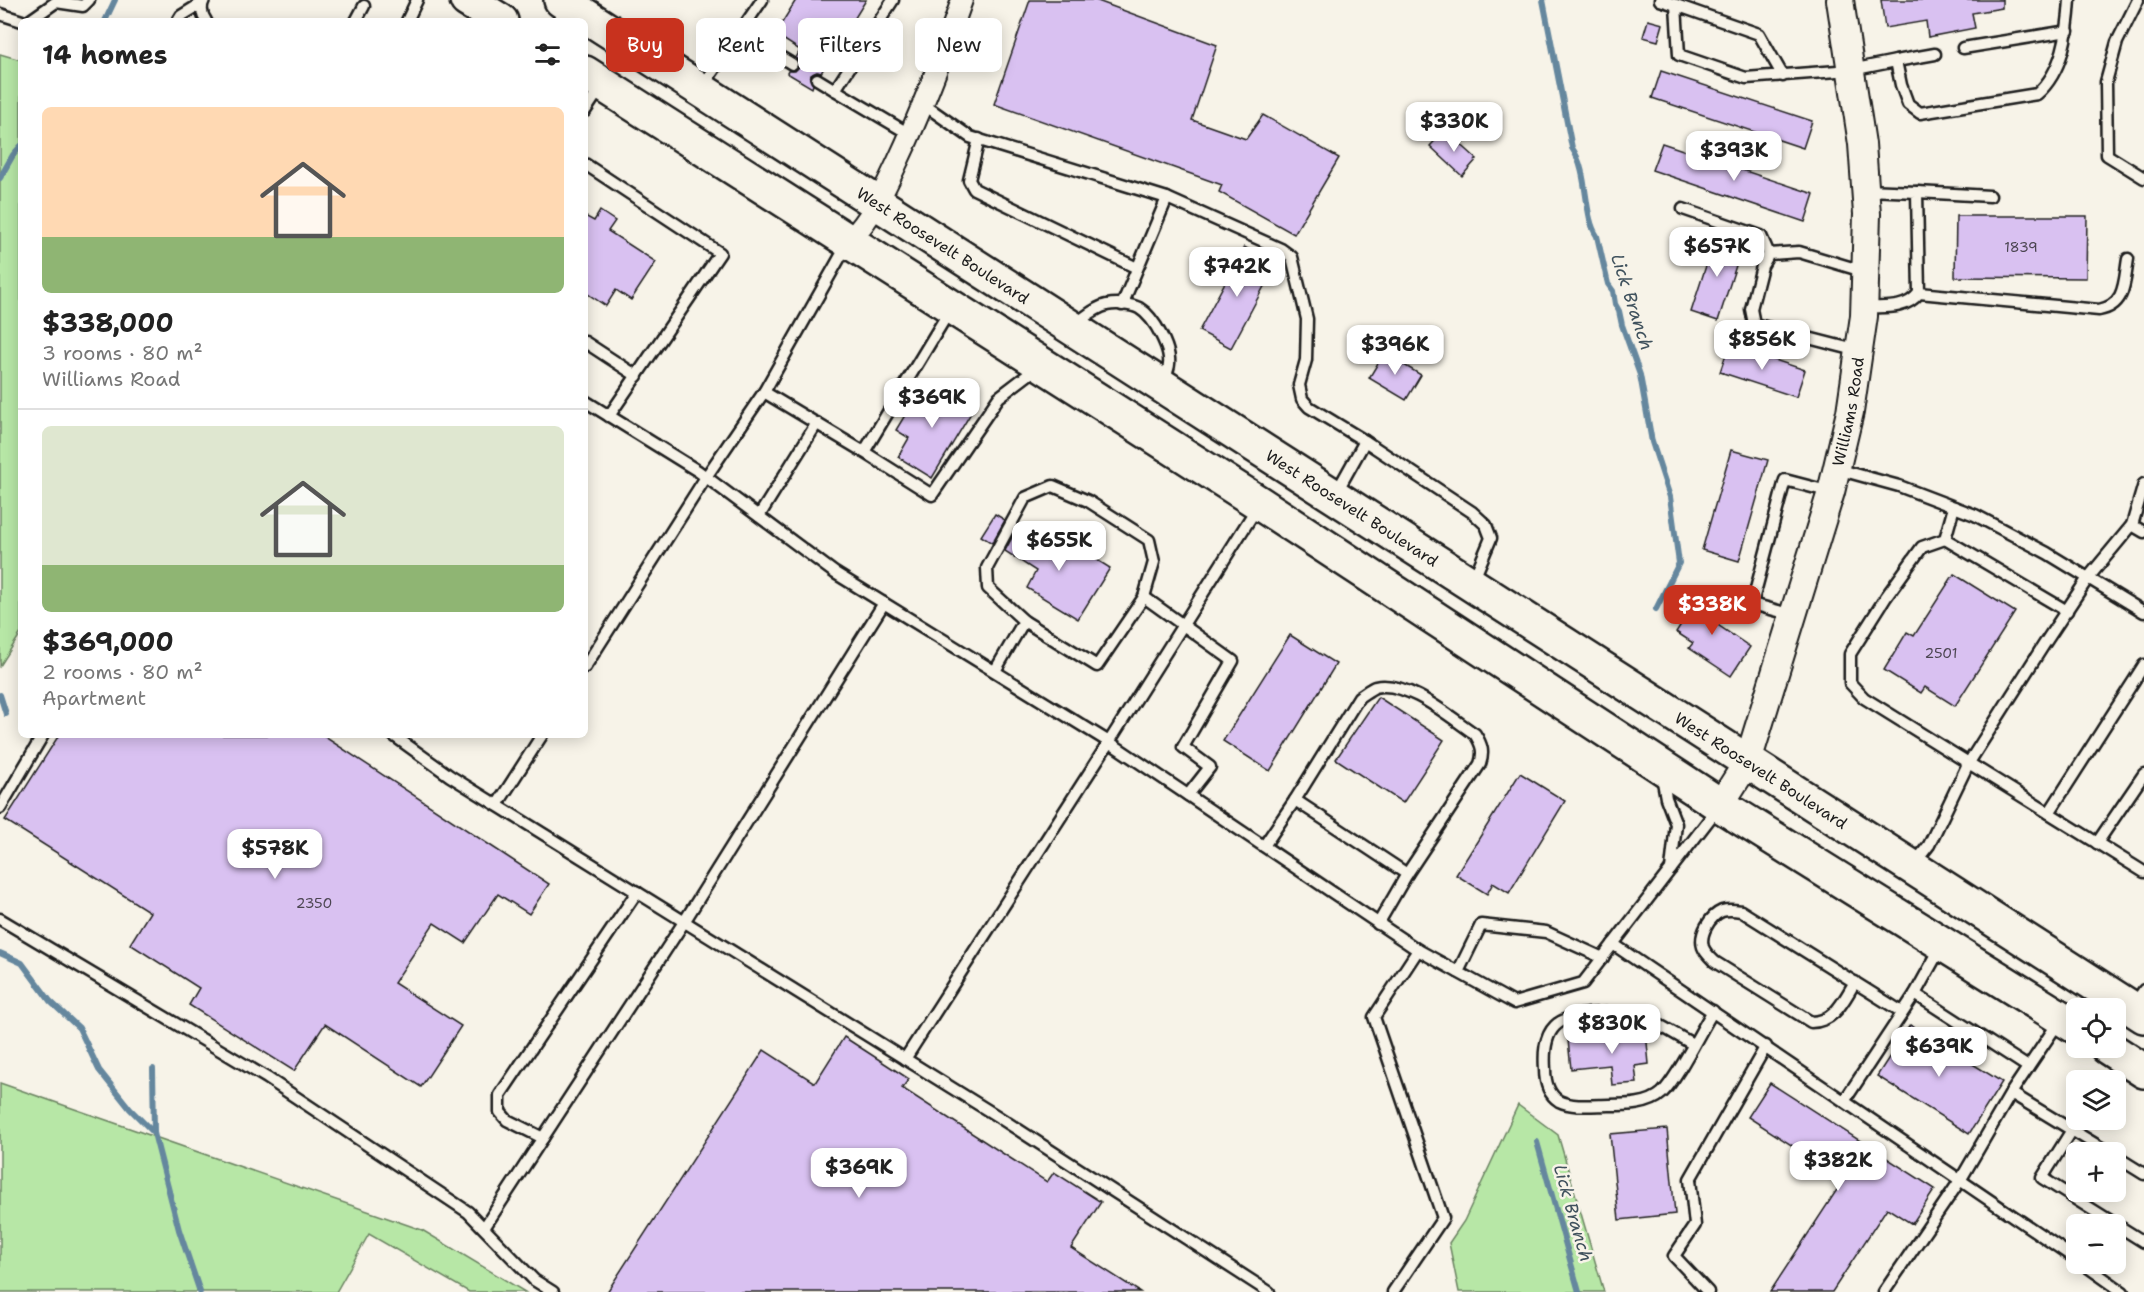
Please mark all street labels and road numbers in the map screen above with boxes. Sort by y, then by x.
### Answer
street label: West Roosevelt Boulevard [853,182,1033,308]
street label: Williams Road [1827,356,1868,468]
street label: West Roosevelt Boulevard [1262,445,1442,571]
street label: West Roosevelt Boulevard [1671,707,1851,833]

